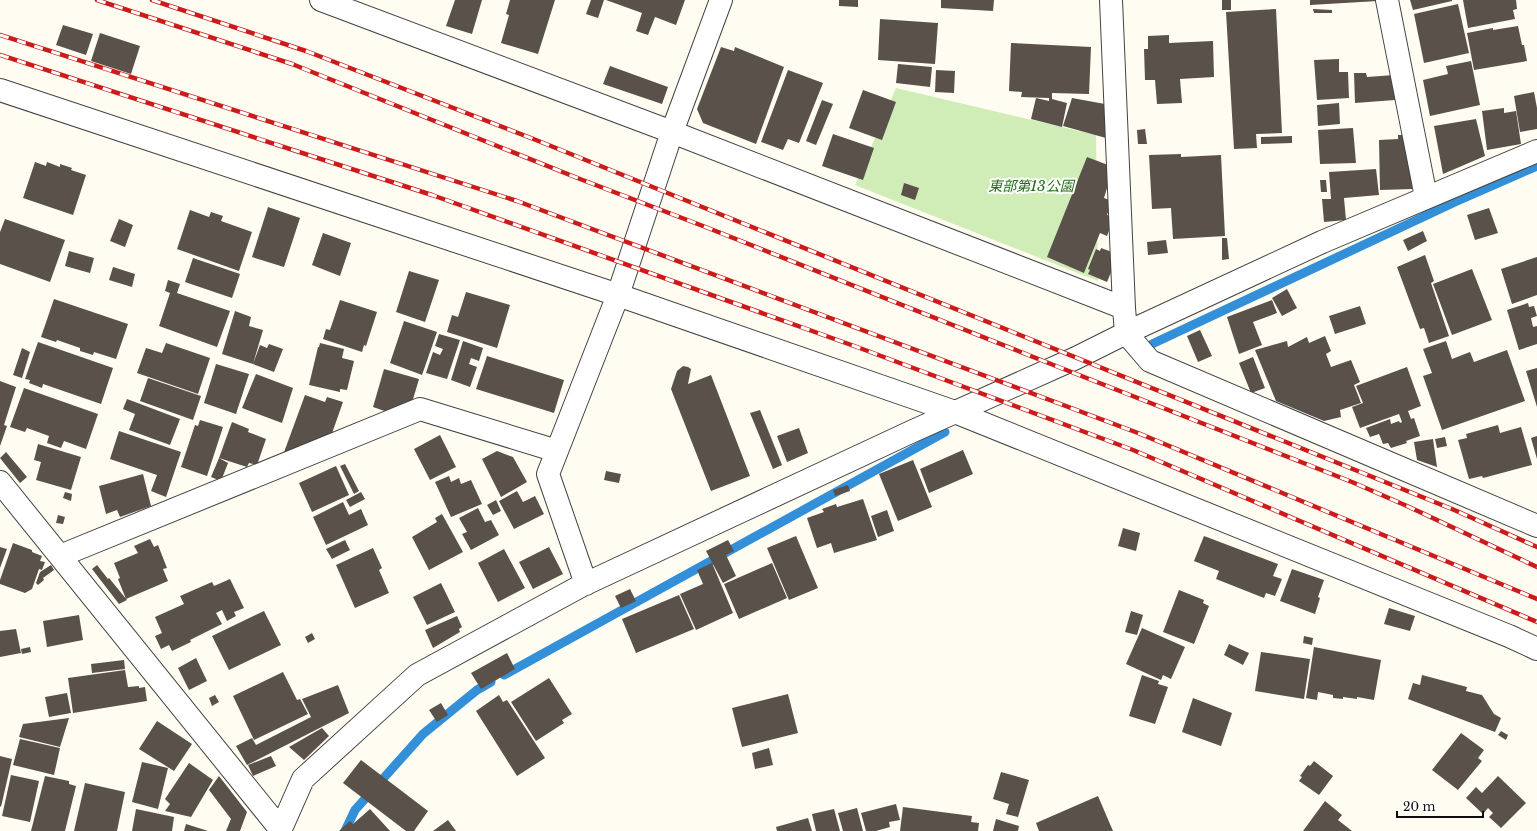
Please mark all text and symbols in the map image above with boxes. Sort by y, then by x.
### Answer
park label: 東部第13公園 [988,177,1076,195]
scale bar [1397,793,1483,819]
text: 20 m [1403,799,1435,814]

